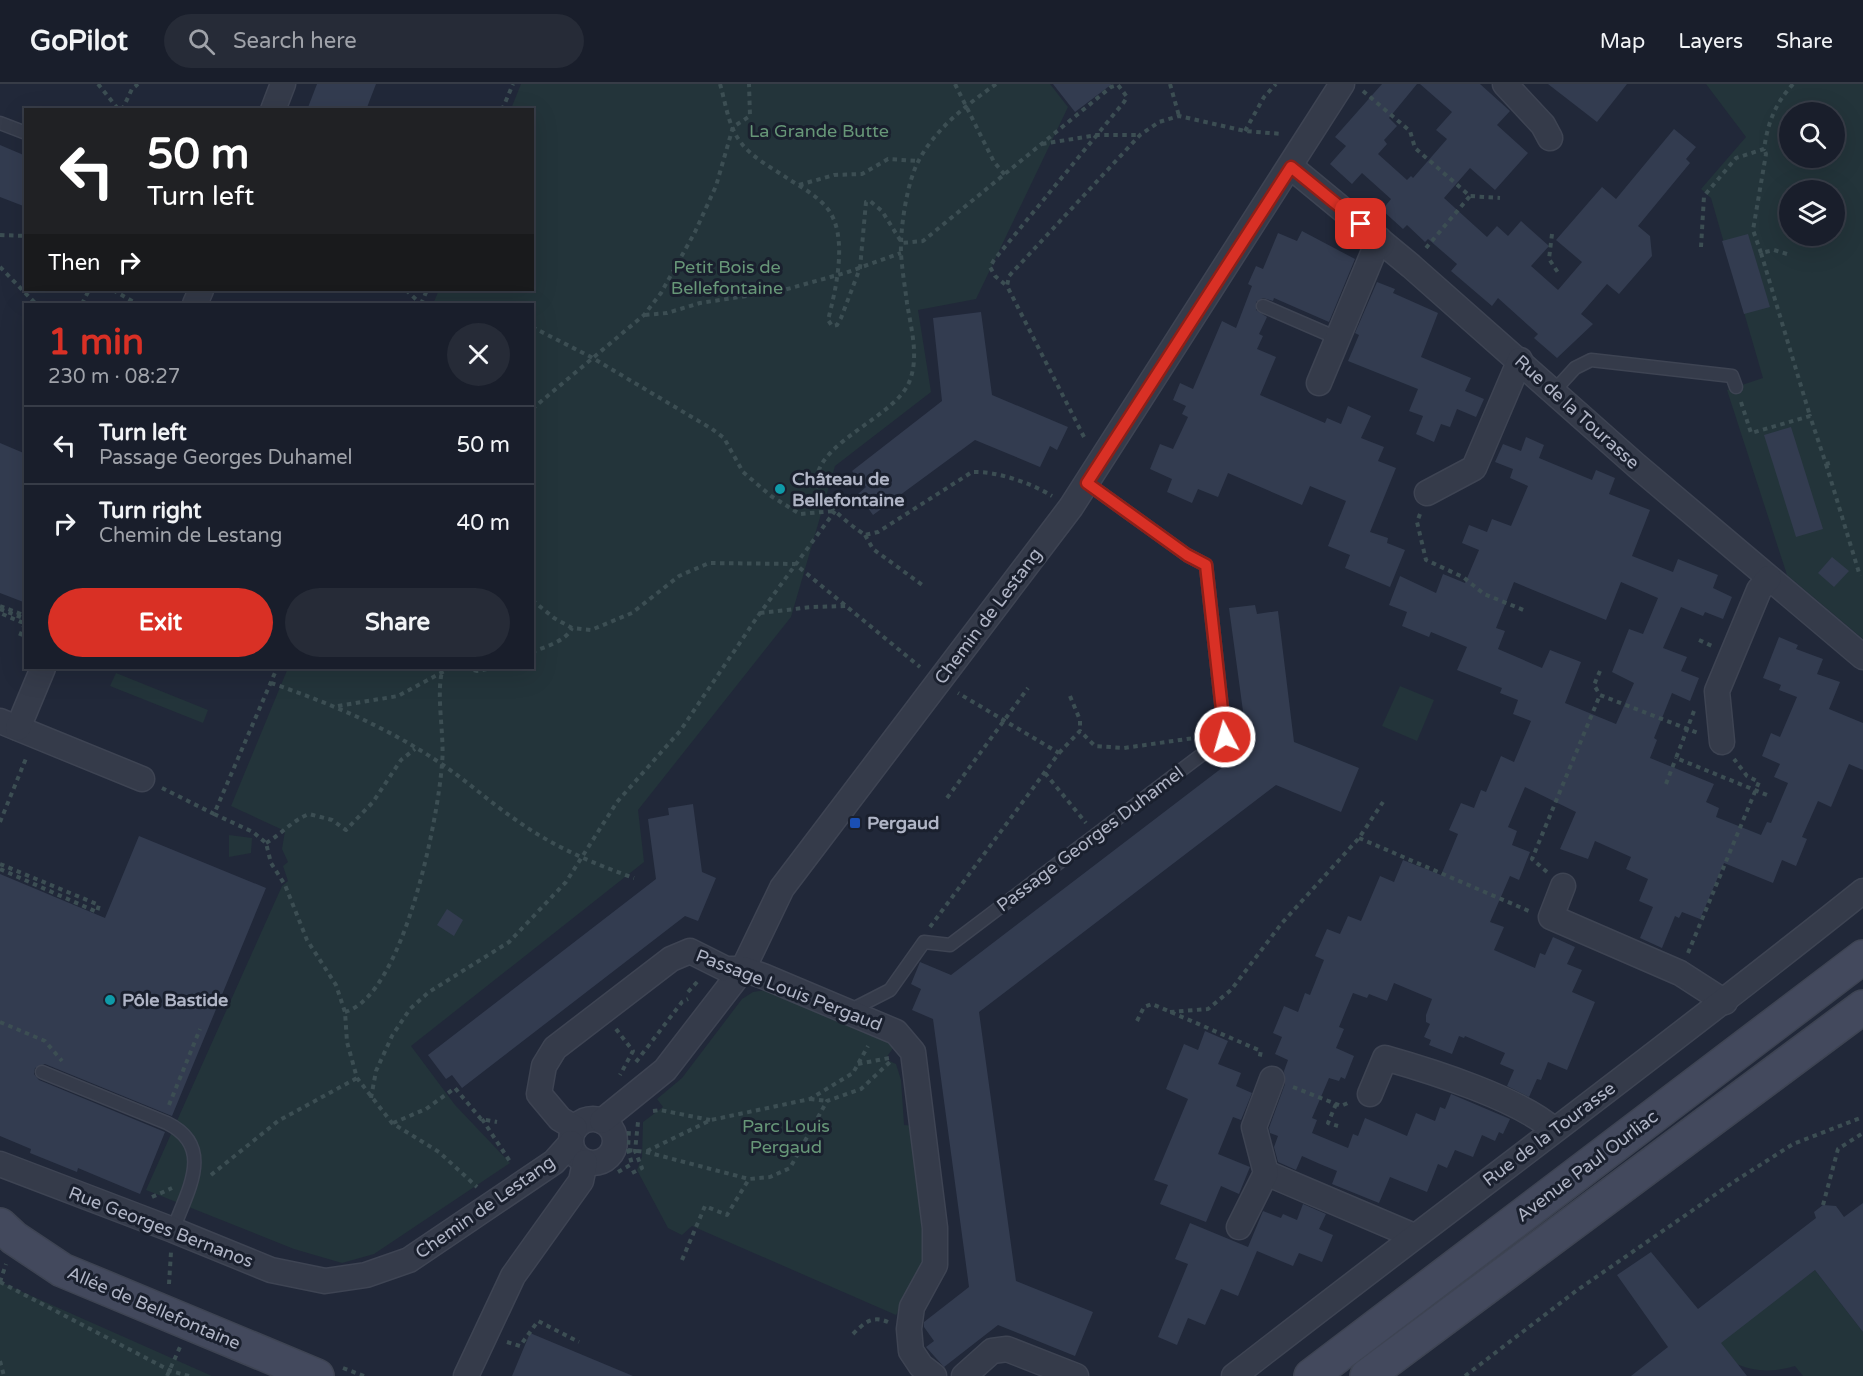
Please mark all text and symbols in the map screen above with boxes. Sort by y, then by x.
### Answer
search box [164,14,584,68]
text: GoPilot [30,24,128,58]
icon: search [185,25,218,58]
text: Search here [233,28,357,54]
text: Map [1600,29,1645,54]
text: Layers [1678,29,1743,54]
text: Share [1776,29,1833,54]
map controls [1779,102,1845,246]
button: search [1779,102,1845,168]
park label: La Grande Butte [749,120,889,142]
text: 50 m [147,129,249,180]
icon: left [48,132,126,210]
text: Turn left [147,180,254,213]
button: layers [1779,180,1845,246]
pin [1335,198,1386,249]
icon: arrive [1344,207,1377,240]
icon: right [113,246,146,279]
text: Then [48,250,101,276]
park label: Petit Bois de Bellefontaine [671,256,783,299]
text: 1 min [48,321,144,364]
button: close [447,323,510,386]
street label: Rue de la Tourasse [1510,350,1644,474]
text: 230 m · 08:27 [48,365,180,389]
text: Turn left [99,420,187,446]
icon: left [48,429,81,462]
text: 50 m [456,432,510,458]
text: Passage Georges Duhamel [99,446,353,470]
place label: Château de Bellefontaine [792,468,904,511]
marker: Château de Bellefontaine [773,482,787,496]
text: Turn right [99,498,201,524]
icon: right [48,507,81,540]
text: 40 m [456,510,510,536]
text: Chemin de Lestang [99,524,282,548]
street label: Chemin de Lestang [930,543,1046,689]
button: Exit [48,588,273,657]
button: Share [285,588,510,657]
position arrow [1193,705,1257,769]
street label: Passage Georges Duhamel [992,762,1188,916]
place label: Pergaud [867,812,939,834]
marker: Pergaud [848,816,862,830]
street label: Passage Louis Pergaud [693,944,885,1036]
place label: Pôle Bastide [122,989,228,1011]
marker: Pôle Bastide [103,993,117,1007]
street label: Rue de la Tourasse [1478,1077,1620,1191]
street label: Avenue Paul Ourliac [1512,1105,1662,1227]
park label: Parc Louis Pergaud [742,1115,830,1158]
street label: Chemin de Lestang [411,1151,559,1263]
street label: Rue Georges Bernanos [66,1182,256,1272]
street label: Allée de Bellefontaine [64,1262,244,1354]

